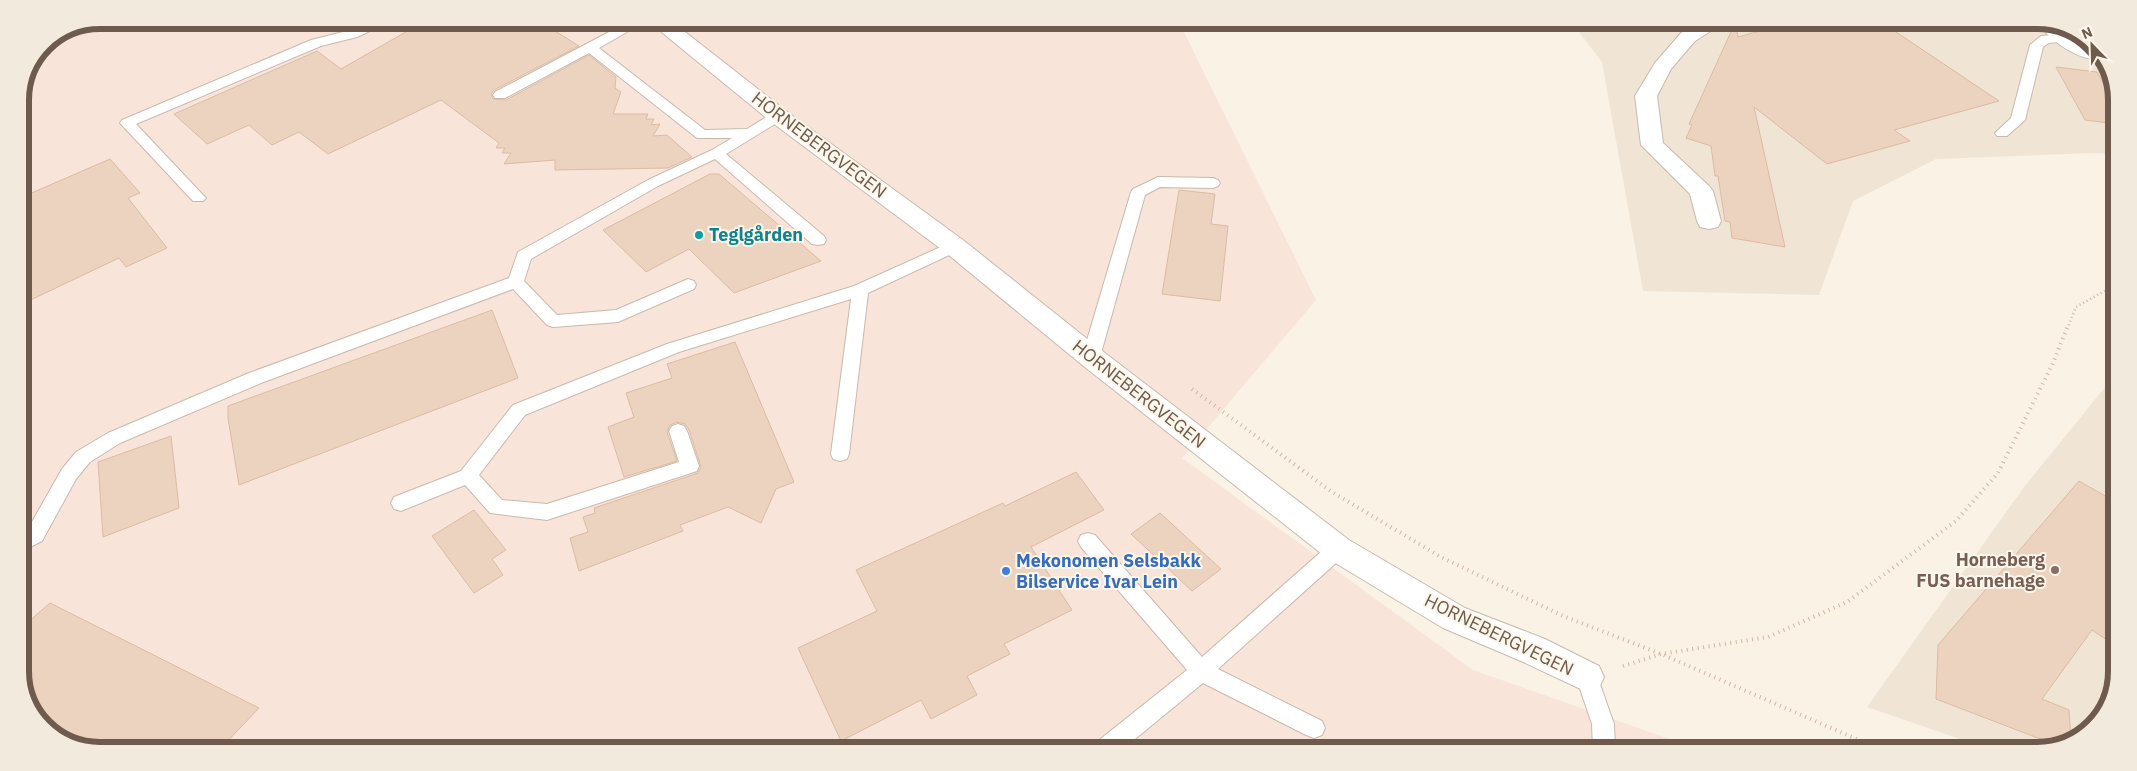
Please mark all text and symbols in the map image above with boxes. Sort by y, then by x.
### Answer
north arrow [2067,20,2117,70]
text: N [2079,23,2095,43]
street label: HORNEBERGVEGEN [747,86,891,203]
place label: Teglgården [709,223,803,246]
marker: Teglgården [693,229,705,241]
street label: HORNEBERGVEGEN [1068,334,1211,453]
place label: Horneberg FUS barnehage [1916,548,2045,592]
place label: Mekonomen Selsbakk Bilservice Ivar Lein [1016,549,1201,593]
marker: Horneberg FUS barnehage [2049,564,2061,576]
marker: Mekonomen Selsbakk Bilservice Ivar Lein [1000,565,1012,577]
street label: HORNEBERGVEGEN [1421,588,1578,681]

